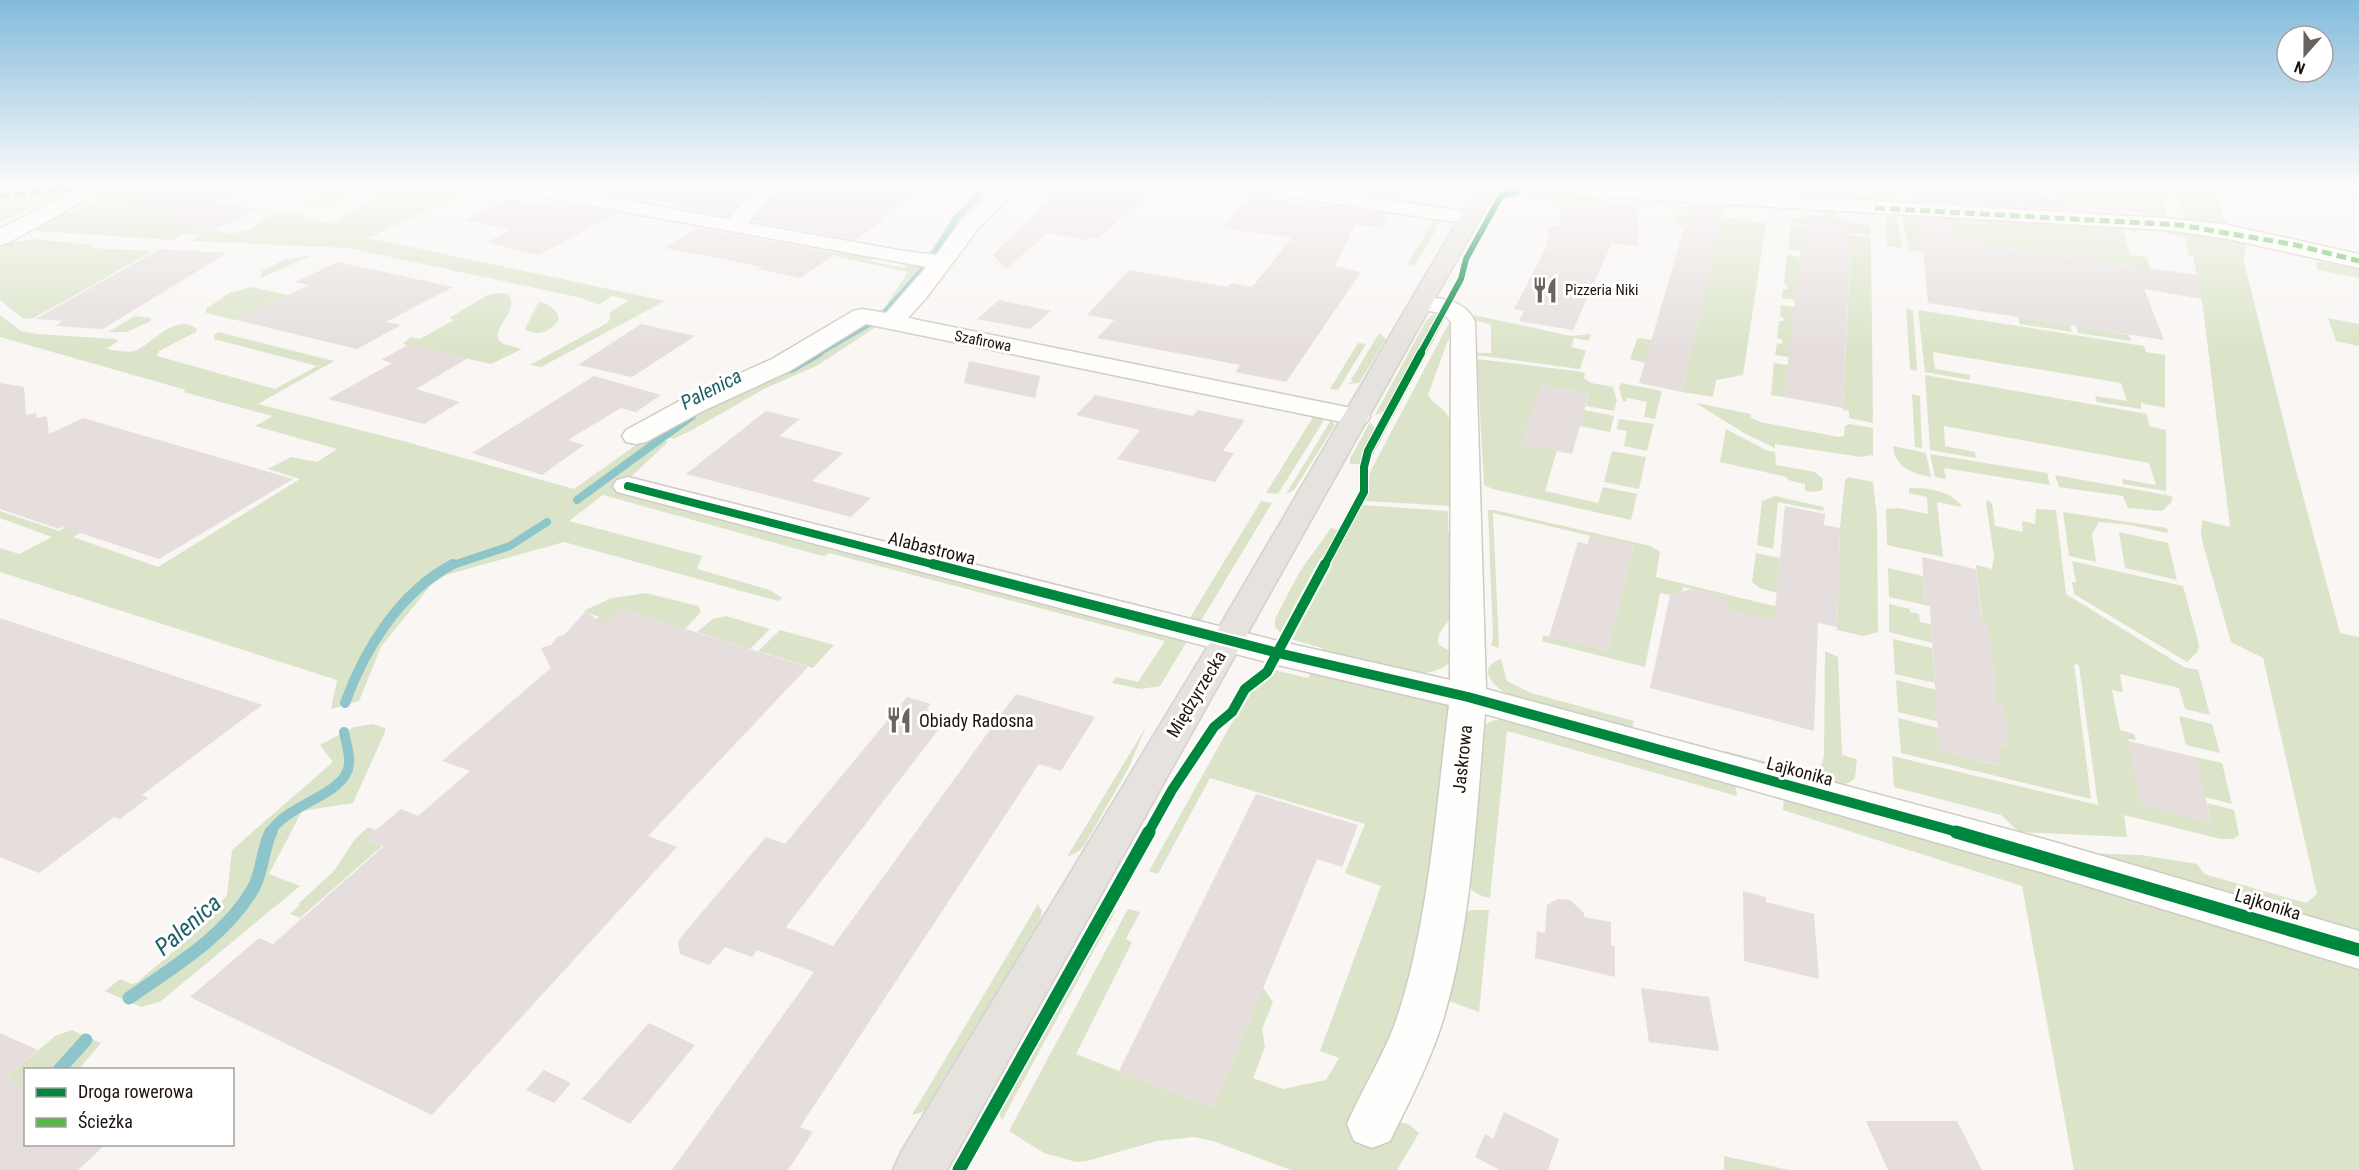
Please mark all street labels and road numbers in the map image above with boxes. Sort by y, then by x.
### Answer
street label: Szafirowa [953,327,1013,355]
street label: Alabastrowa [886,527,978,569]
street label: Międzyrzecka [1162,647,1230,741]
street label: Jaskrowa [1448,724,1476,794]
street label: Lajkonika [1764,752,1836,790]
street label: Lajkonika [2232,884,2304,924]

